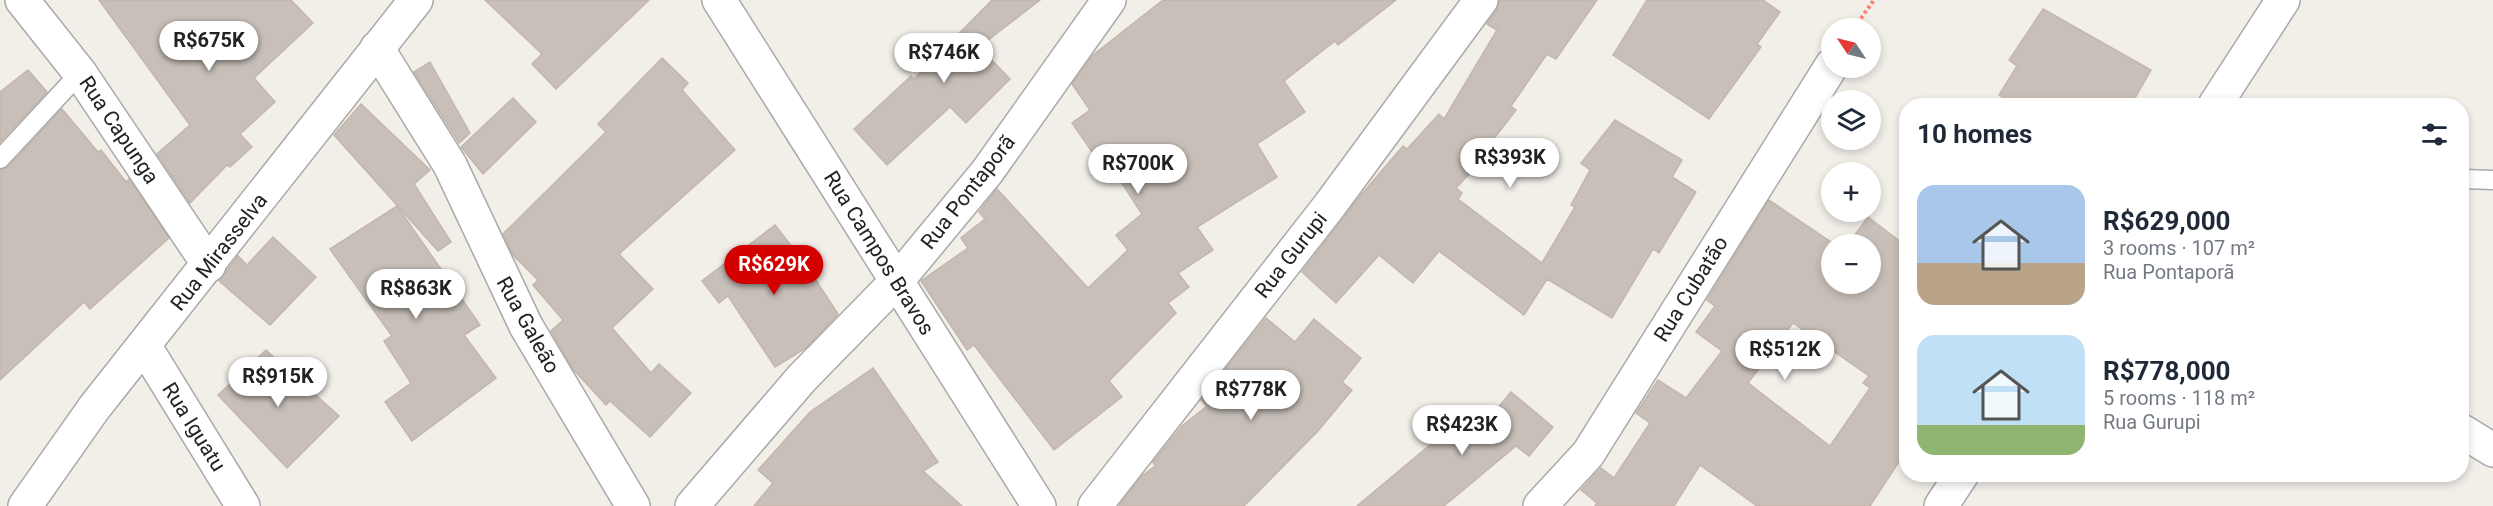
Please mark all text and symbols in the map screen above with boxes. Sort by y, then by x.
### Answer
north arrow [1821,18,1881,78]
map controls [1821,18,1881,294]
pin: R$675K [160,21,258,72]
text: R$675K [173,28,245,52]
pin: R$746K [895,33,993,84]
text: R$746K [908,40,980,64]
street label: Rua Capunga [74,72,164,188]
button: layers [1821,90,1881,150]
icon: filters [2418,118,2451,151]
text: 10 homes [1917,119,2032,149]
street label: Rua Pontaporã [916,130,1020,254]
pin: R$393K [1461,138,1559,189]
pin: R$700K [1089,144,1187,195]
text: R$393K [1474,145,1546,169]
text: R$700K [1102,151,1174,175]
button: + [1821,162,1881,222]
street label: Rua Campos Bravos [819,167,939,339]
street label: Rua Mirasselva [166,189,272,315]
text: R$629,000 [2103,206,2230,236]
street label: Rua Gurupi [1250,207,1332,303]
icon: home [1965,209,2037,281]
street label: Rua Cubatão [1649,232,1733,346]
button: − [1821,234,1881,294]
text: 3 rooms · 107 m² [2103,236,2255,260]
pin: R$629K [725,245,823,296]
text: R$629K [738,252,810,276]
text: Rua Pontaporã [2103,260,2234,284]
pin: R$863K [367,269,465,320]
street label: Rua Galeão [492,273,564,377]
text: R$863K [380,276,452,300]
pin: R$512K [1736,330,1834,381]
text: R$512K [1749,337,1821,361]
text: R$778,000 [2103,356,2230,386]
pin: R$915K [229,357,327,408]
icon: home [1965,359,2037,431]
text: R$915K [242,364,314,388]
pin: R$778K [1202,370,1300,421]
text: R$778K [1215,377,1287,401]
street label: Rua Iguatu [157,378,231,476]
text: 5 rooms · 118 m² [2103,386,2255,410]
pin: R$423K [1413,405,1511,456]
text: Rua Gurupi [2103,410,2201,434]
text: R$423K [1426,412,1498,436]

